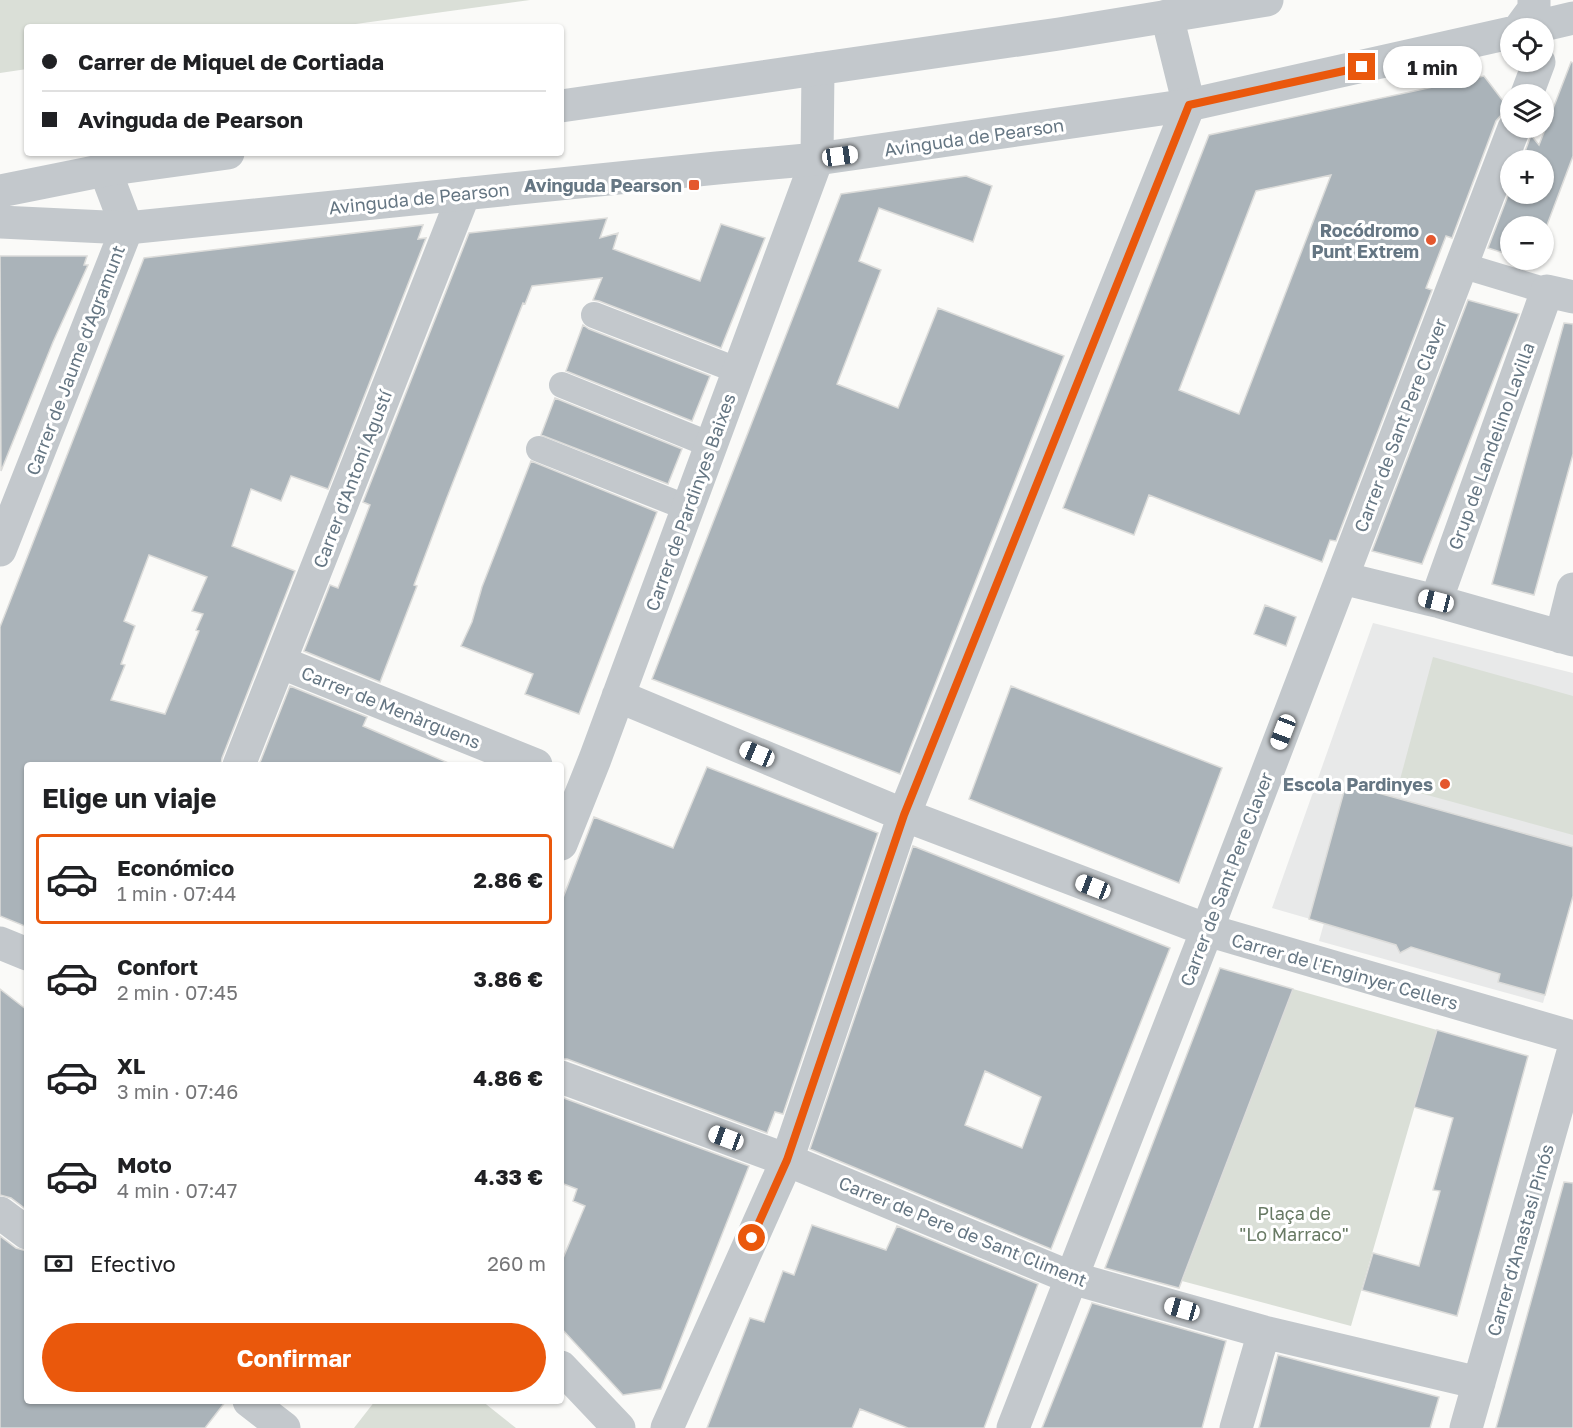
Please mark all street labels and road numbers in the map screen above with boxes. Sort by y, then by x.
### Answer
street label: Avinguda de Pearson [883,113,1065,161]
street label: Avinguda de Pearson [328,178,510,218]
street label: Carrer de Jaume d'Agramunt [21,242,129,478]
street label: Carrer de Sant Pere Claver [1349,315,1451,535]
street label: Grup de Landelino Lavilla [1443,339,1539,553]
street label: Carrer d'Antoni Agustí [308,386,396,571]
street label: Carrer de Pardinyes Baixes [640,390,740,614]
street label: Carrer de Menàrguens [298,661,484,753]
street label: Carrer de Sant Pere Claver [1175,769,1277,989]
street label: Carrer de l'Enginyer Cellers [1229,928,1461,1014]
street label: Carrer d'Anastasi Pinós [1482,1141,1558,1339]
street label: Carrer de Pere de Sant Climent [836,1171,1090,1291]

